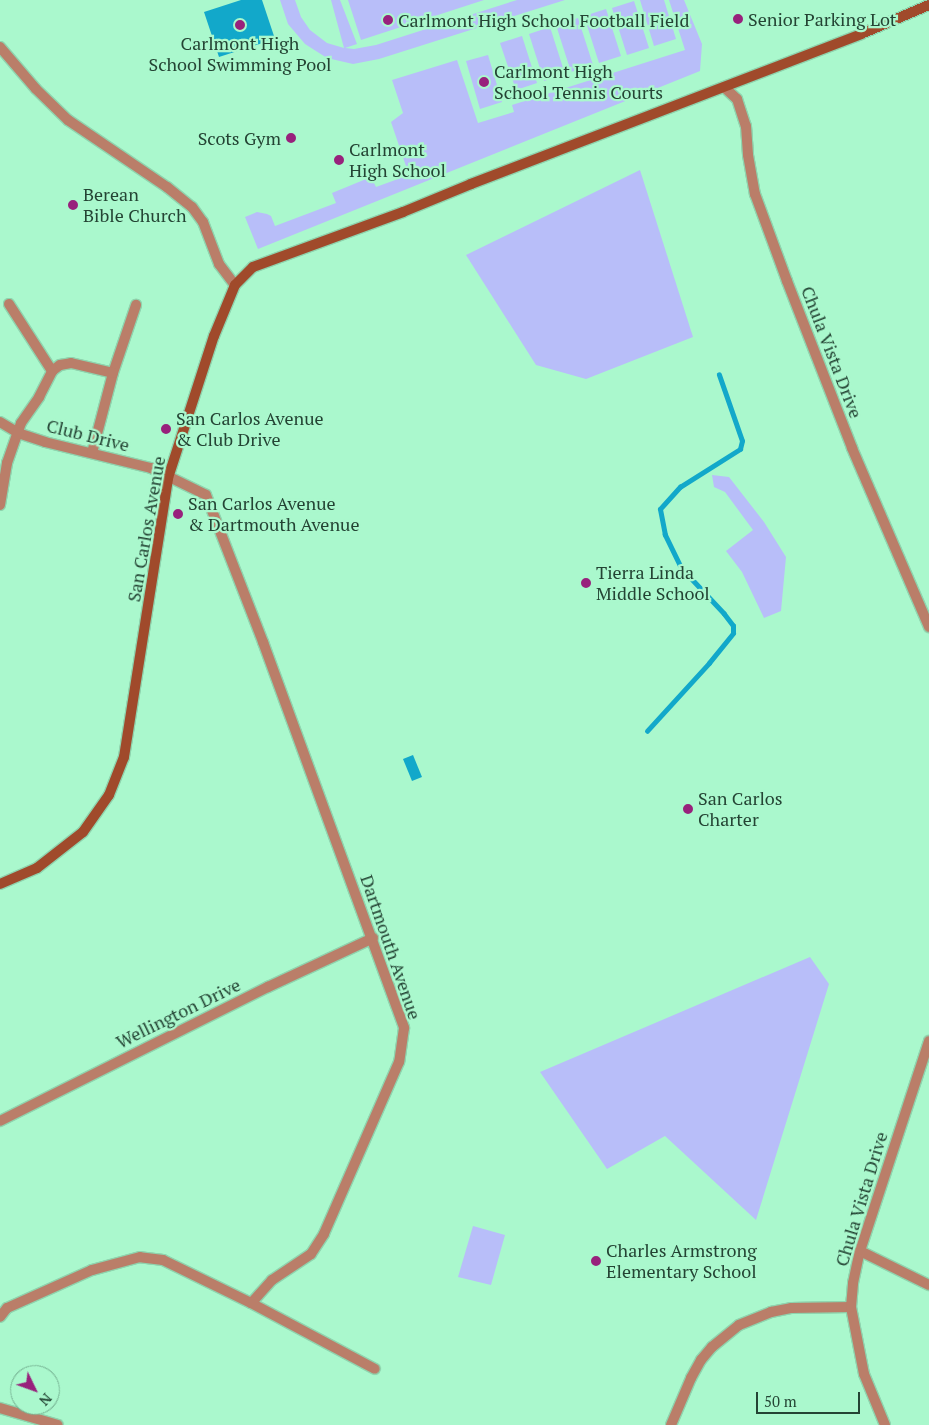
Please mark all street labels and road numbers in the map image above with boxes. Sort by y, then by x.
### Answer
street label: Chula Vista Drive [797,283,867,421]
street label: Club Drive [44,414,132,456]
street label: San Carlos Avenue [123,454,169,604]
street label: Dartmouth Avenue [356,872,426,1022]
street label: Wellington Drive [112,974,244,1052]
street label: Chula Vista Drive [830,1129,892,1269]

